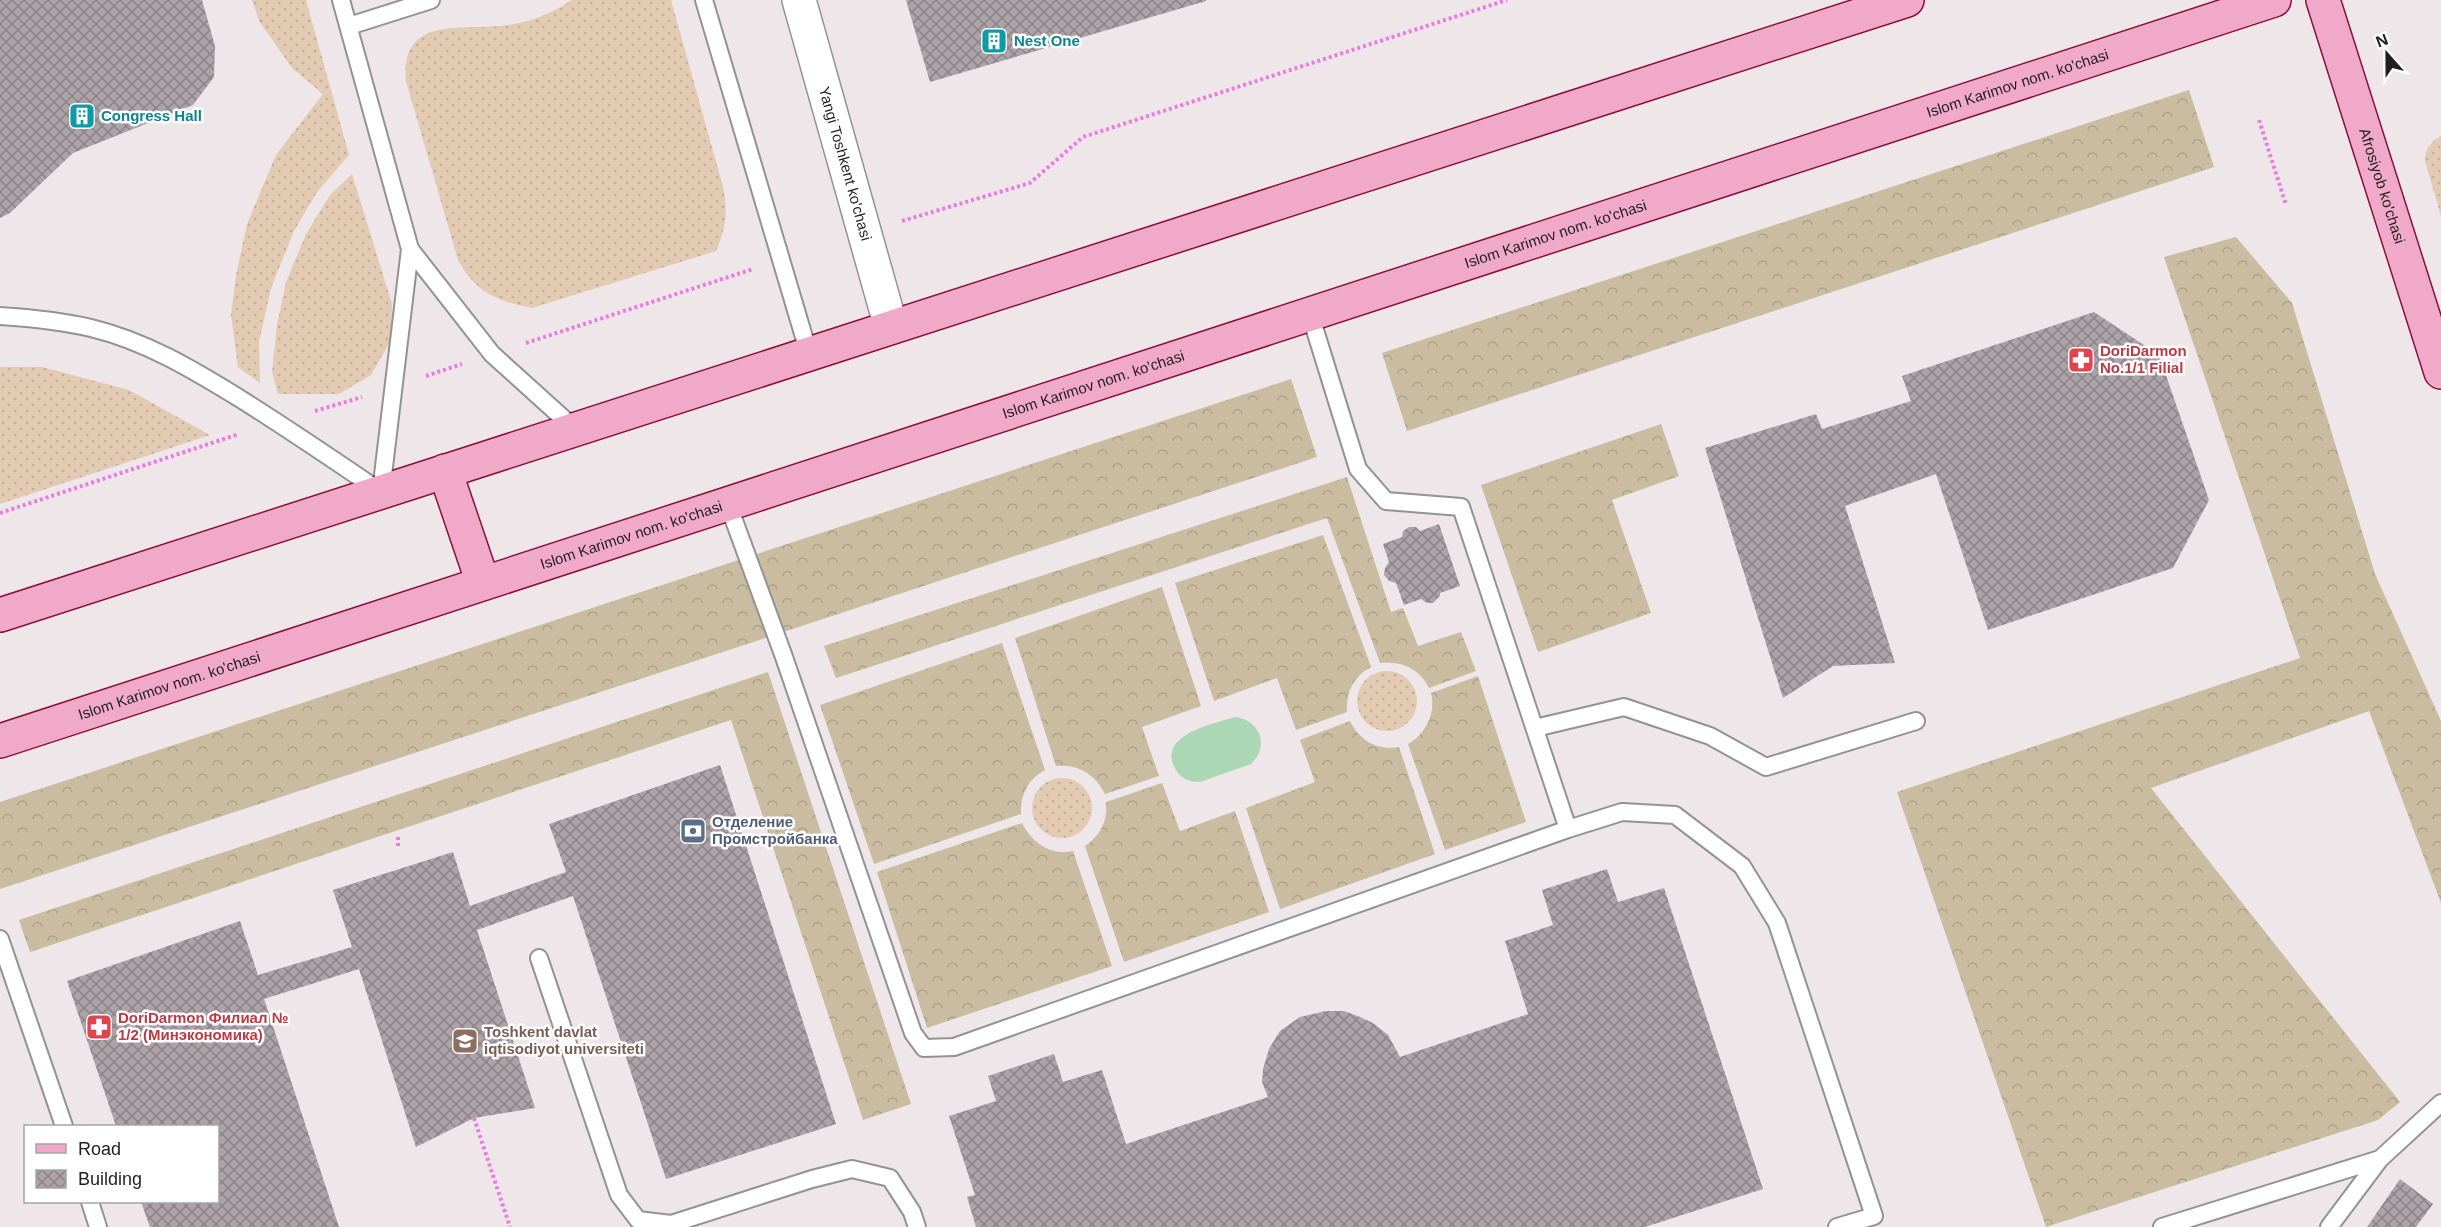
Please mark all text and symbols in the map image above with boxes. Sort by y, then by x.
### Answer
north arrow [2357,24,2417,84]
building icon: Nest One [979,26,1009,56]
text: N [2373,30,2390,50]
place label: Nest One [1014,32,1080,49]
street label: Islom Karimov nom. ko'chasi [1924,45,2111,121]
street label: Yangi Toshkent ko'chasi [816,85,875,242]
building icon: Congress Hall [67,101,97,131]
place label: Congress Hall [101,107,202,124]
street label: Afrosiyob ko'chasi [2356,126,2409,246]
street label: Islom Karimov nom. ko'chasi [1462,196,1649,271]
place label: DoriDarmon No.1/1 Filial [2100,342,2187,376]
pharmacy icon: DoriDarmon No.1/1 Filial [2066,345,2096,375]
street label: Islom Karimov nom. ko'chasi [1000,347,1186,422]
street label: Islom Karimov nom. ko'chasi [538,497,724,572]
street label: Islom Karimov nom. ko'chasi [76,648,262,723]
place label: Отделение Промстройбанка [712,813,838,847]
bank icon: Отделение Промстройбанка [678,816,708,846]
place label: DoriDarmon Филиал № 1/2 (Минэкономика) [118,1009,288,1043]
pharmacy icon: DoriDarmon Филиал № 1/2 (Минэкономика) [84,1012,114,1042]
place label: Toshkent davlat iqtisodiyot universiteti [484,1023,644,1057]
school or university icon: Toshkent davlat iqtisodiyot universiteti [450,1026,480,1056]
legend [24,1125,219,1203]
text: Road [78,1139,121,1159]
text: Building [78,1169,142,1189]

